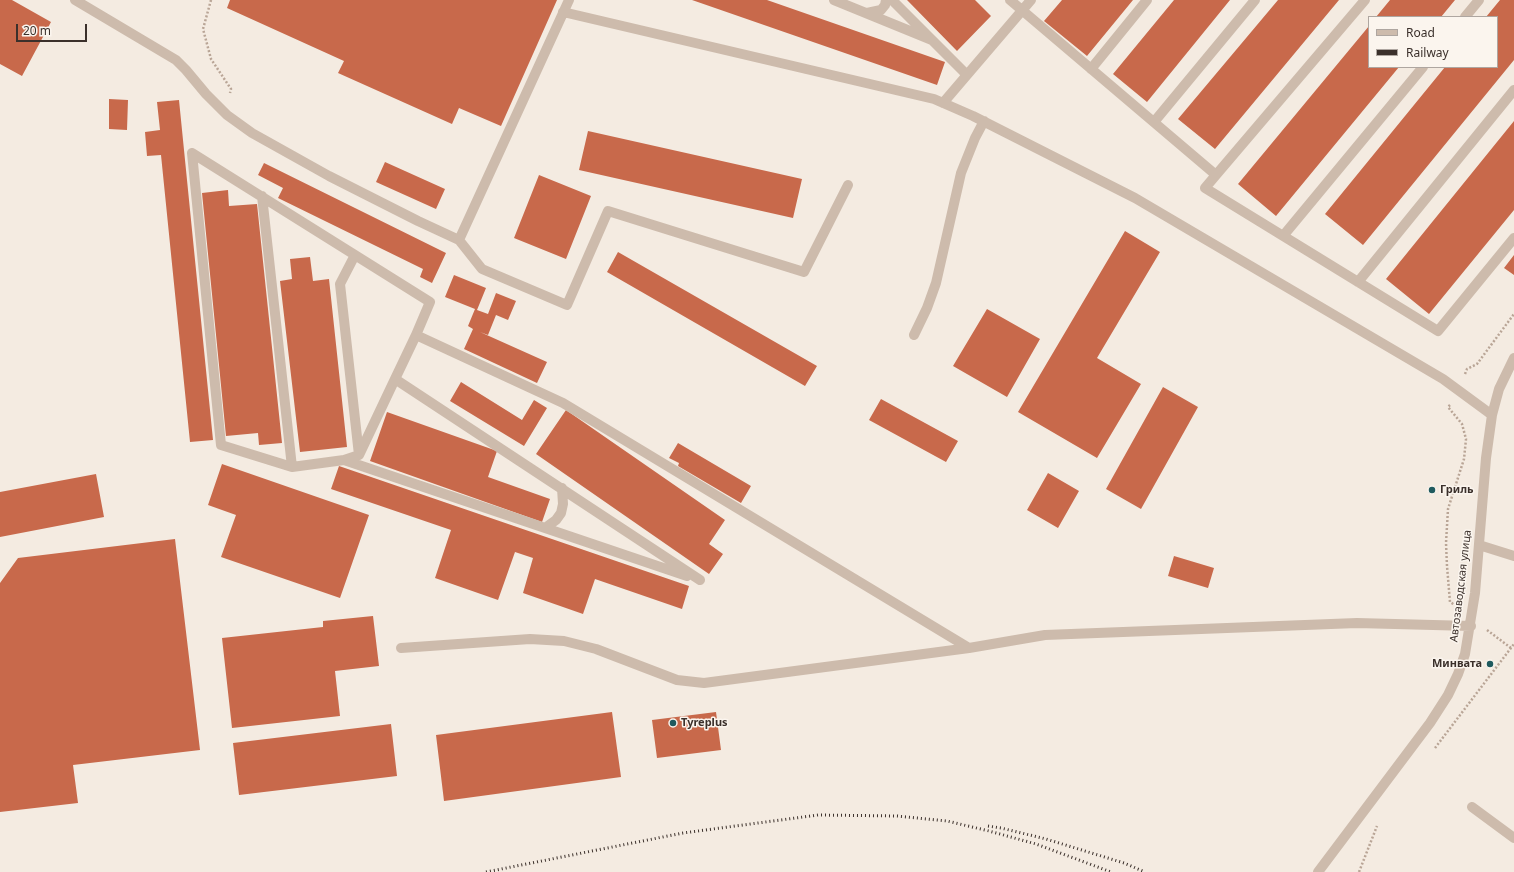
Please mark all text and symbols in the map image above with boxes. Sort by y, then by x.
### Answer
scale bar [18,16,89,42]
legend [1368,16,1498,68]
text: 20 m [23,22,51,39]
text: Road [1406,24,1435,41]
text: Railway [1406,44,1449,61]
place label: Гриль [1440,483,1474,497]
marker: Гриль [1427,485,1437,495]
street label: Автозаводская улица [1448,529,1474,643]
place label: Минвата [1432,657,1482,671]
marker: Минвата [1485,659,1495,669]
place label: Tyreplus [681,716,728,730]
marker: Tyreplus [668,718,678,728]

